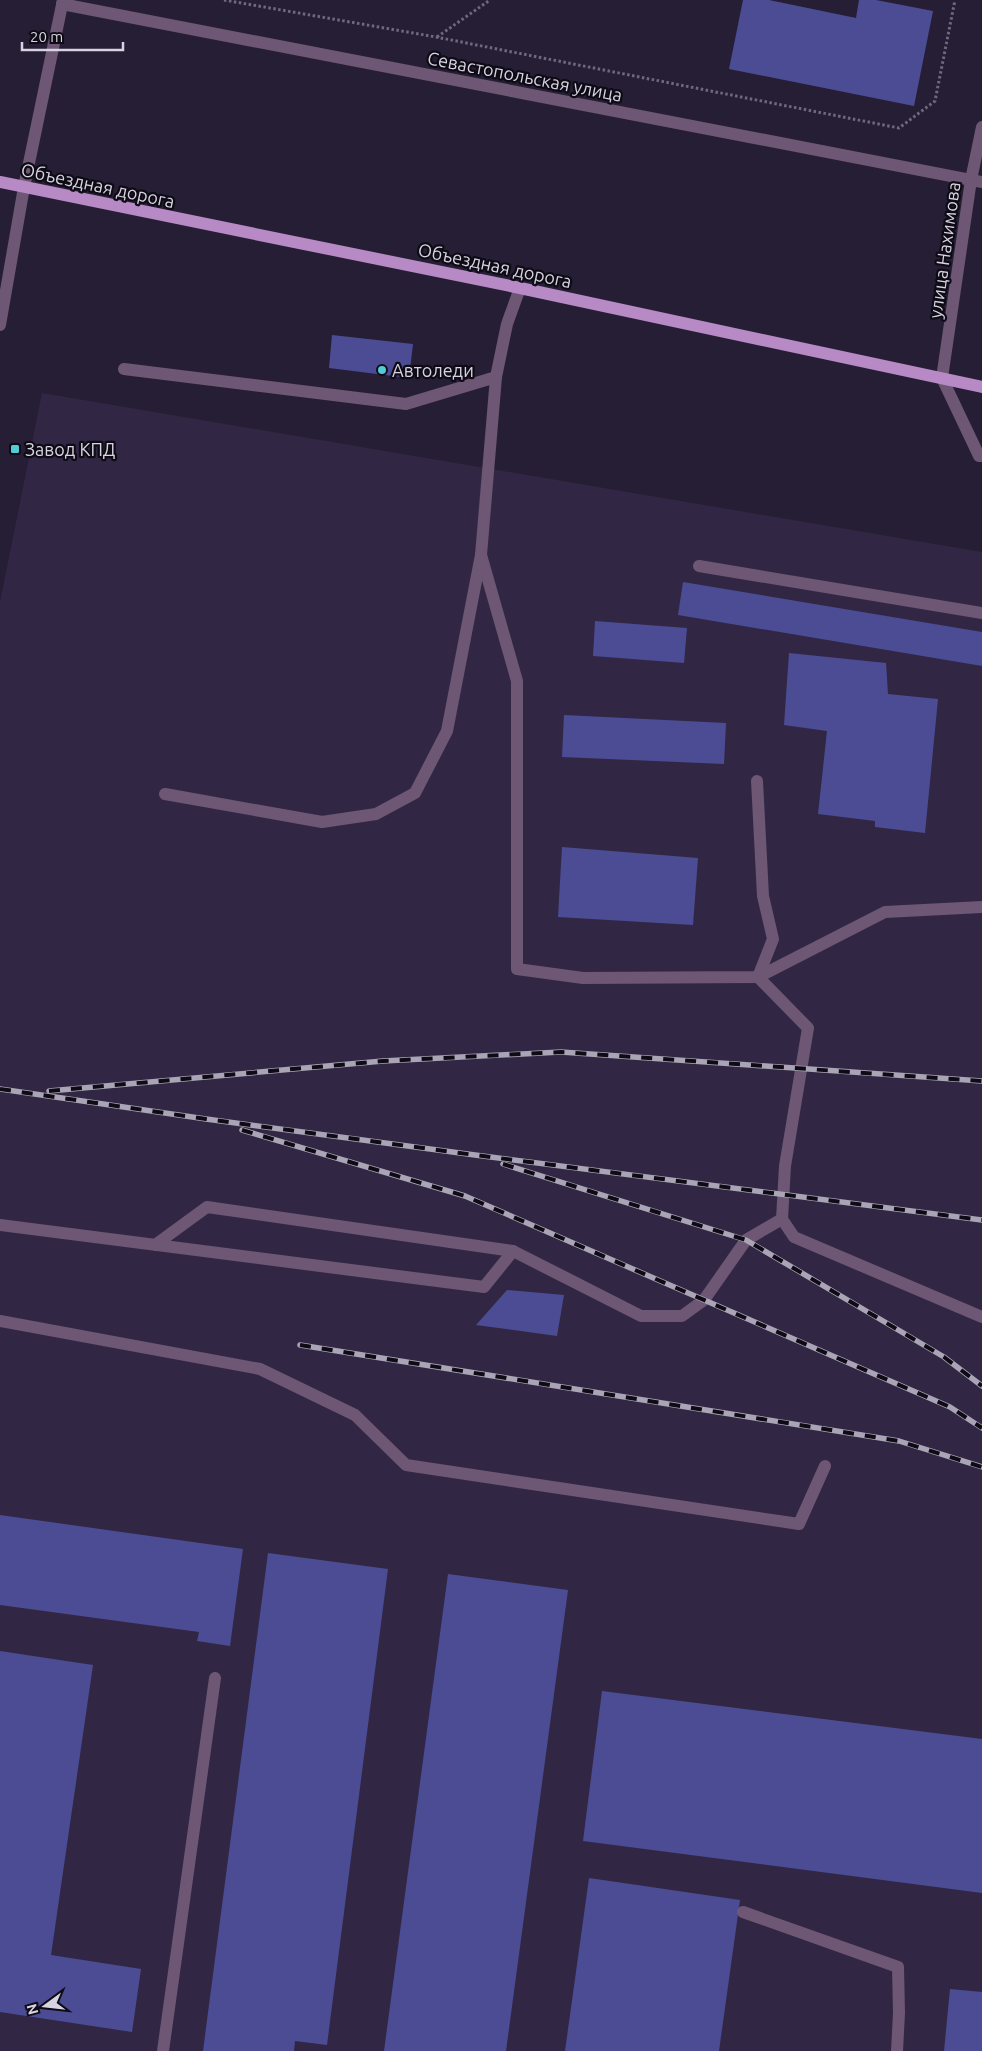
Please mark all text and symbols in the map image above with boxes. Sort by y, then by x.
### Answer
scale bar [22,20,124,52]
text: 20 m [30,28,63,45]
street label: Севастопольская улица [426,47,624,105]
street label: Объездная дорога [19,159,177,211]
street label: улица Нахимова [925,180,963,320]
street label: Объездная дорога [416,239,574,291]
place label: Автоледи [392,360,474,380]
marker: Автоледи [376,364,388,376]
place label: Завод КПД [25,439,115,459]
marker: Завод КПД [9,443,21,455]
north arrow [20,1981,70,2031]
text: N [23,2002,42,2016]

